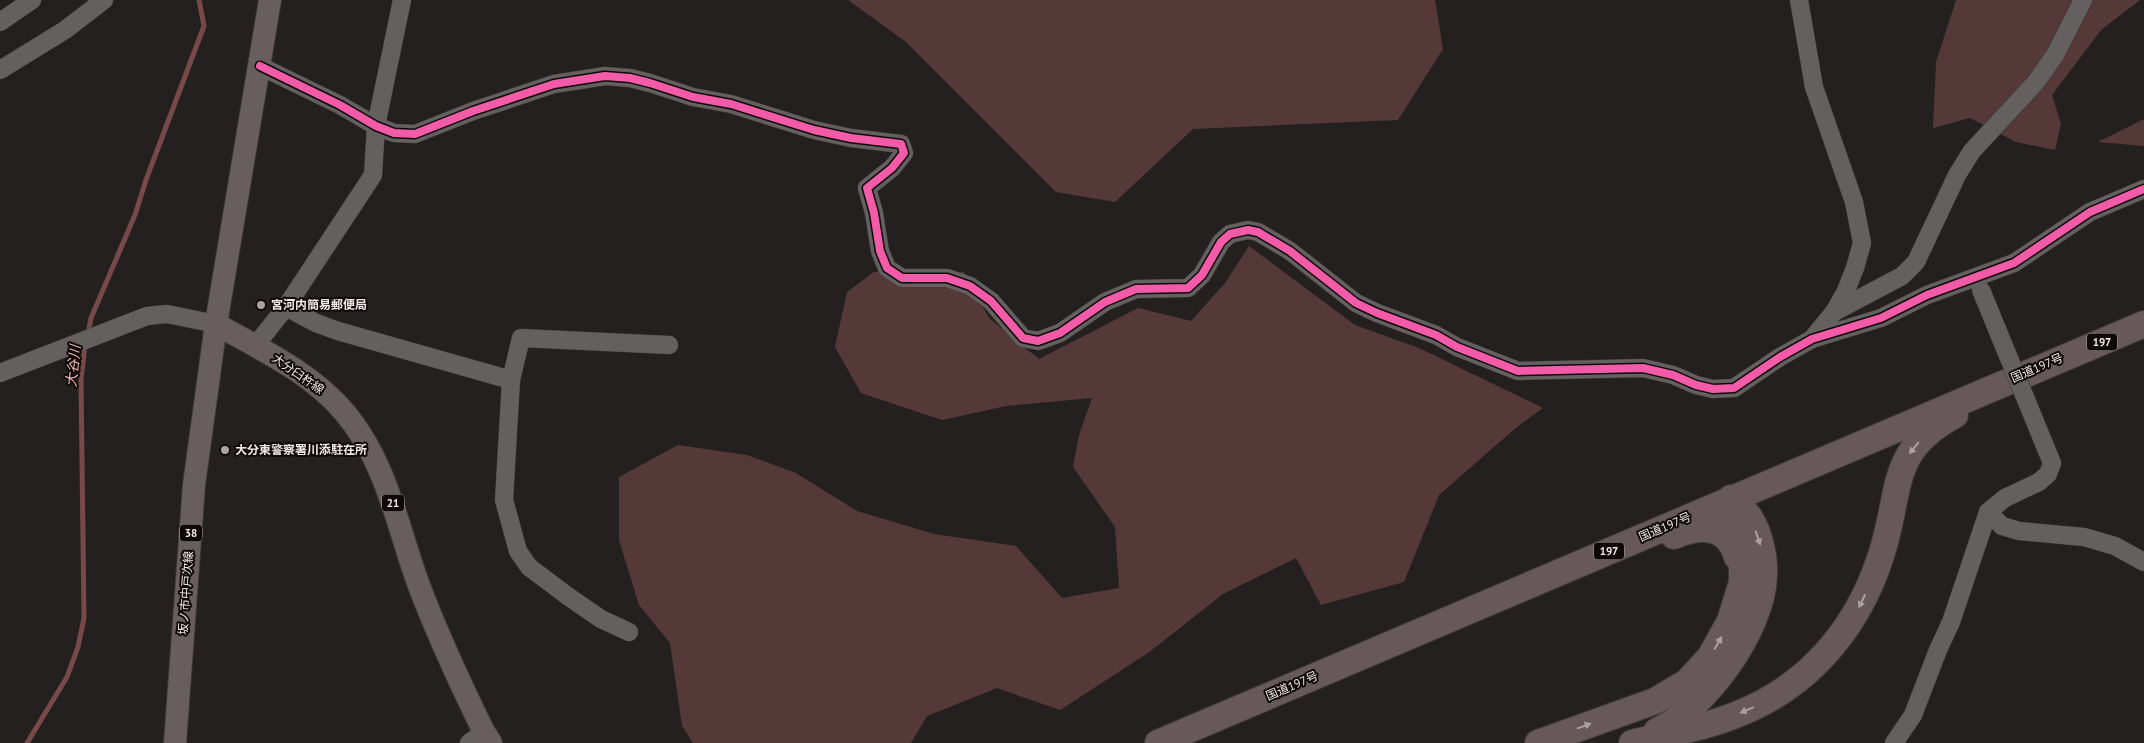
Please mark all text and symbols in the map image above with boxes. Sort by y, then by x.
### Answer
place label: 宮河内簡易郵便局 [271,297,367,312]
marker: 宮河内簡易郵便局 [255,299,267,311]
road number: 197 [2087,334,2117,351]
water label: 大谷川 [62,342,84,388]
street label: 大分臼杵線 [269,350,327,397]
street label: 国道197号 [2008,350,2065,385]
one-way arrow [1909,441,1920,454]
place label: 大分東警察署川添駐在所 [235,442,367,457]
marker: 大分東警察署川添駐在所 [219,444,231,456]
road number: 21 [382,494,404,512]
street label: 国道197号 [1636,509,1693,544]
road number: 38 [180,524,202,542]
one-way arrow [1755,531,1762,546]
road number: 197 [1594,542,1624,560]
street label: 坂ノ市中戸次線 [175,551,196,635]
one-way arrow [1858,594,1866,608]
one-way arrow [1714,637,1723,650]
street label: 国道197号 [1263,668,1320,703]
one-way arrow [1740,707,1754,715]
one-way arrow [1577,722,1592,730]

